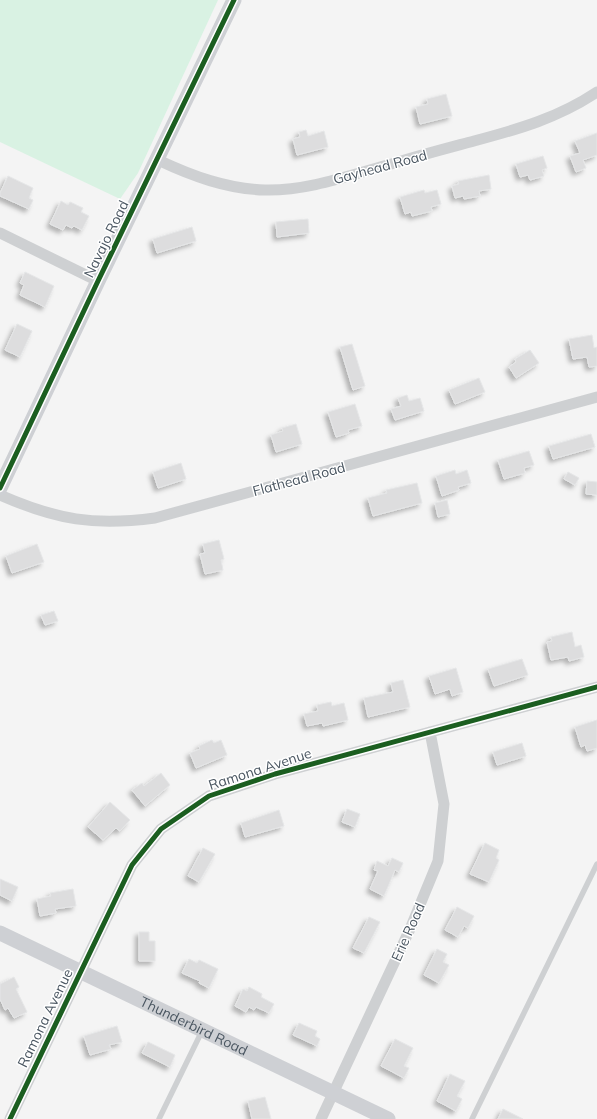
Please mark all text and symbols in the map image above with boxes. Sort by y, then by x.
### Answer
street label: Gayhead Road [331,146,429,188]
street label: Navajo Road [80,197,132,281]
street label: Flathead Road [251,458,347,500]
street label: Ramona Avenue [206,744,314,794]
street label: Erie Road [387,900,429,964]
street label: Ramona Avenue [13,966,77,1070]
street label: Thunderbird Road [137,992,251,1059]

